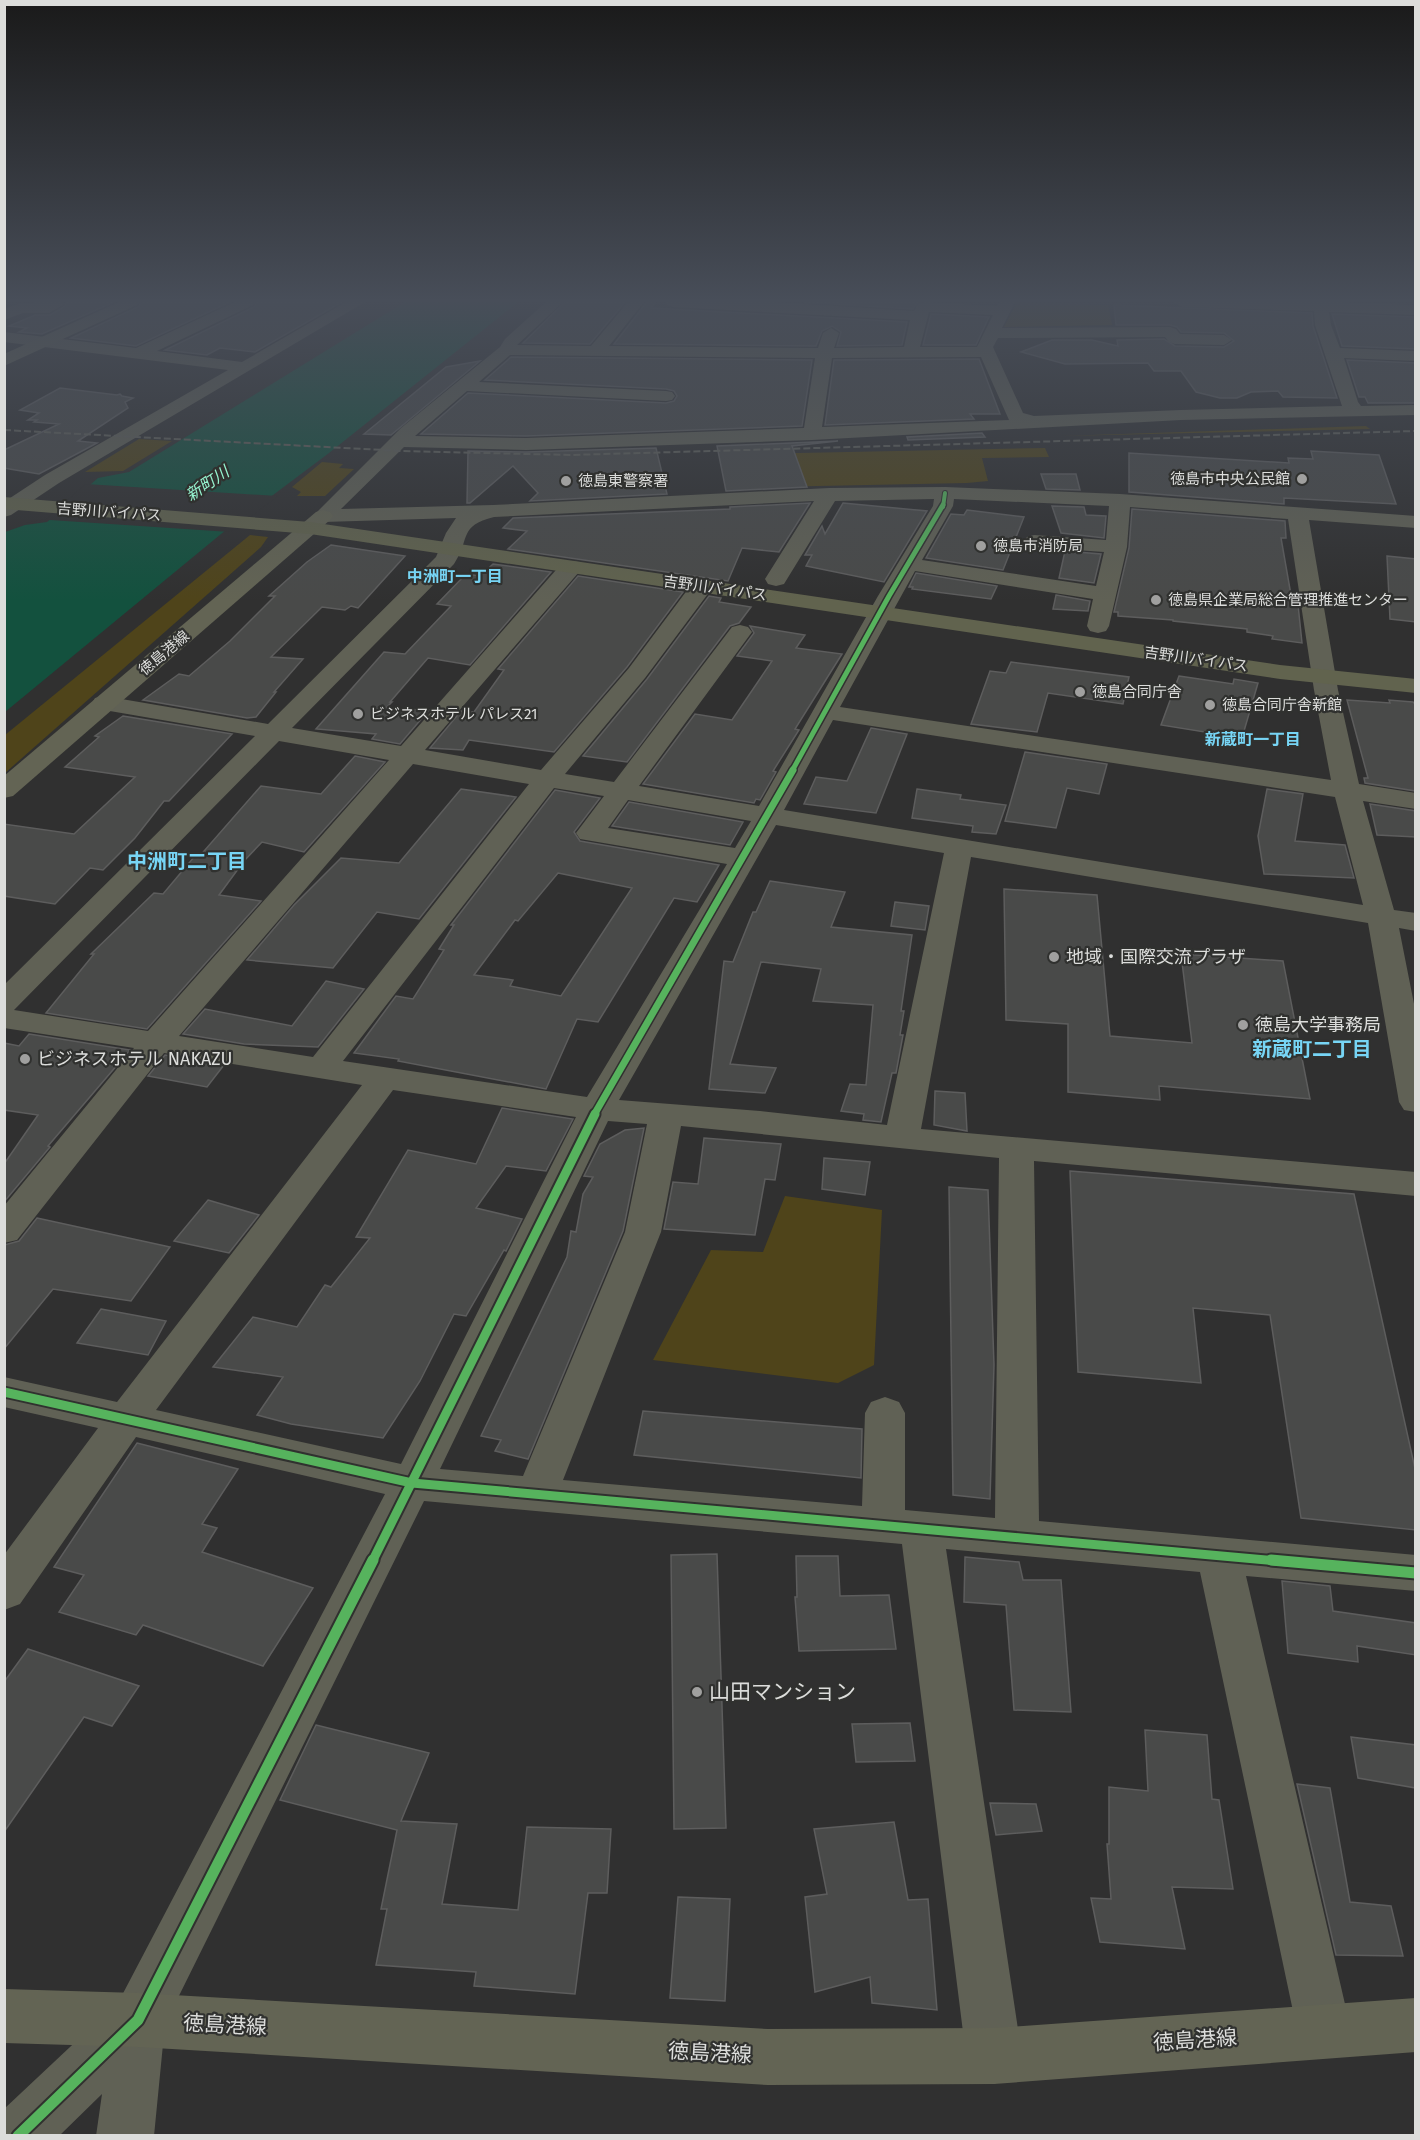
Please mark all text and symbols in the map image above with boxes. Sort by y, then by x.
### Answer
water label: 新町川 [182,461,234,505]
place label: 徳島市中央公民館 [1170,470,1290,488]
place label: 徳島東警察署 [578,472,668,490]
marker: 徳島市中央公民館 [1295,472,1309,486]
marker: 徳島東警察署 [559,474,573,488]
street label: 吉野川バイパス [56,499,162,525]
place label: 徳島市消防局 [993,537,1083,555]
marker: 徳島市消防局 [974,539,988,553]
district label: 中洲町一丁目 [407,567,503,586]
street label: 吉野川バイパス [662,572,768,604]
place label: 徳島県企業局総合管理推進センター [1168,591,1408,609]
marker: 徳島県企業局総合管理推進センター [1149,593,1163,607]
street label: 徳島港線 [135,627,193,679]
street label: 吉野川バイパス [1143,643,1249,675]
place label: 徳島合同庁舎 [1092,683,1182,701]
marker: 徳島合同庁舎 [1073,685,1087,699]
place label: 徳島合同庁舎新館 [1222,696,1342,714]
marker: 徳島合同庁舎新館 [1203,698,1217,712]
place label: ビジネスホテル パレス21 [370,705,538,723]
marker: ビジネスホテル パレス21 [351,707,365,721]
district label: 新蔵町一丁目 [1205,730,1301,749]
district label: 中洲町二丁目 [127,849,247,873]
place label: 地域・国際交流プラザ [1066,946,1246,968]
marker: 地域・国際交流プラザ [1047,950,1061,964]
place label: 徳島大学事務局 [1255,1014,1381,1036]
marker: 徳島大学事務局 [1236,1018,1250,1032]
district label: 新蔵町二丁目 [1252,1037,1372,1061]
place label: ビジネスホテル NAKAZU [37,1048,232,1070]
marker: ビジネスホテル NAKAZU [18,1052,32,1066]
place label: 山田マンション [709,1679,856,1705]
marker: 山田マンション [690,1685,704,1699]
street label: 徳島港線 [182,2010,268,2040]
street label: 徳島港線 [1152,2024,1238,2056]
street label: 徳島港線 [667,2038,753,2068]

